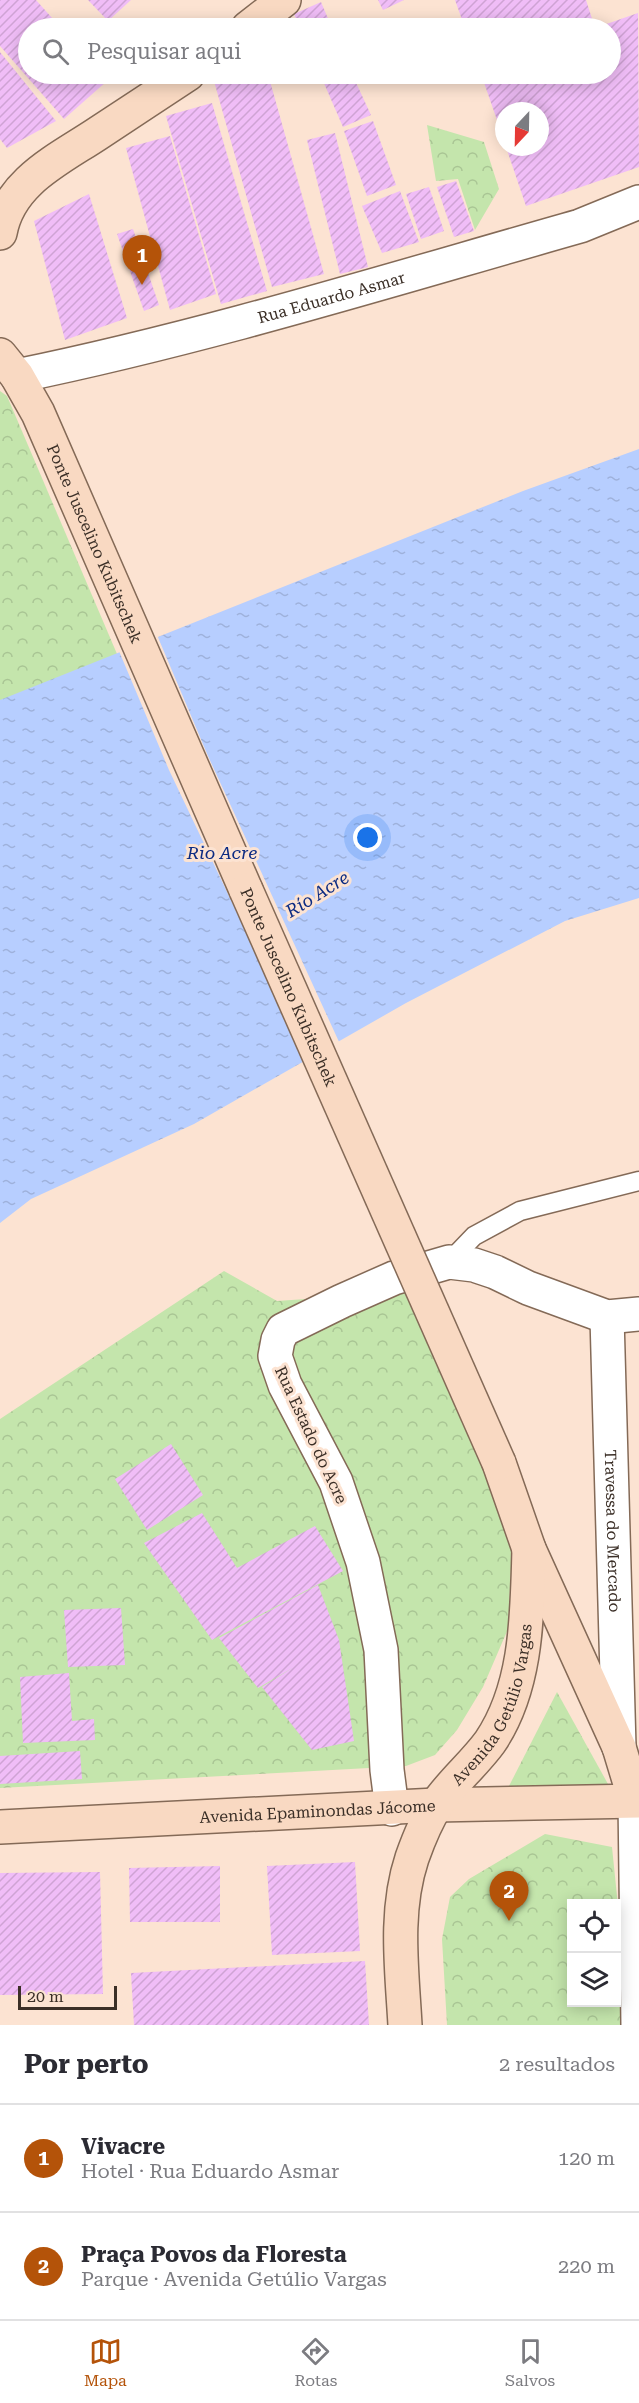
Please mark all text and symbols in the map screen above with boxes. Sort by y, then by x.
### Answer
search box [18,18,621,84]
icon: search [39,35,72,68]
text: Pesquisar aqui [87,39,241,64]
north arrow [495,102,549,156]
pin: 1 [122,236,162,285]
street label: Rua Eduardo Asmar [255,267,407,327]
street label: Ponte Juscelino Kubitschek [43,441,147,646]
your location [353,823,382,852]
water label: Rio Acre [186,842,257,863]
water label: Río Acre [281,866,352,922]
street label: Ponte Juscelino Kubitschek [237,885,341,1089]
street label: Rua Estado do Acre [271,1363,351,1507]
street label: Travessa do Mercado [601,1449,625,1613]
street label: Avenida Getúlio Vargas [447,1623,535,1789]
street label: Avenida Epaminondas Jácome [199,1796,436,1826]
pin: 2 [490,1872,528,1921]
map controls [567,1899,621,2007]
button: locate [567,1899,621,1953]
button: layers [567,1953,621,2007]
scale bar [18,1983,117,2010]
text: 20 m [27,1987,64,2006]
text: Por perto [24,2049,149,2079]
text: 2 resultados [499,2052,615,2076]
text: Vivacre [81,2134,165,2159]
text: 1 [38,2146,49,2170]
text: 120 m [558,2146,615,2170]
text: Hotel · Rua Eduardo Asmar [81,2159,339,2183]
text: Praça Povos da Floresta [81,2242,347,2267]
text: 2 [38,2254,49,2278]
text: 220 m [558,2254,615,2278]
text: Parque · Avenida Getúlio Vargas [81,2267,387,2291]
tab: Mapa [84,2335,127,2390]
tab: Rotas [294,2335,337,2390]
tab: Salvos [505,2335,555,2390]

